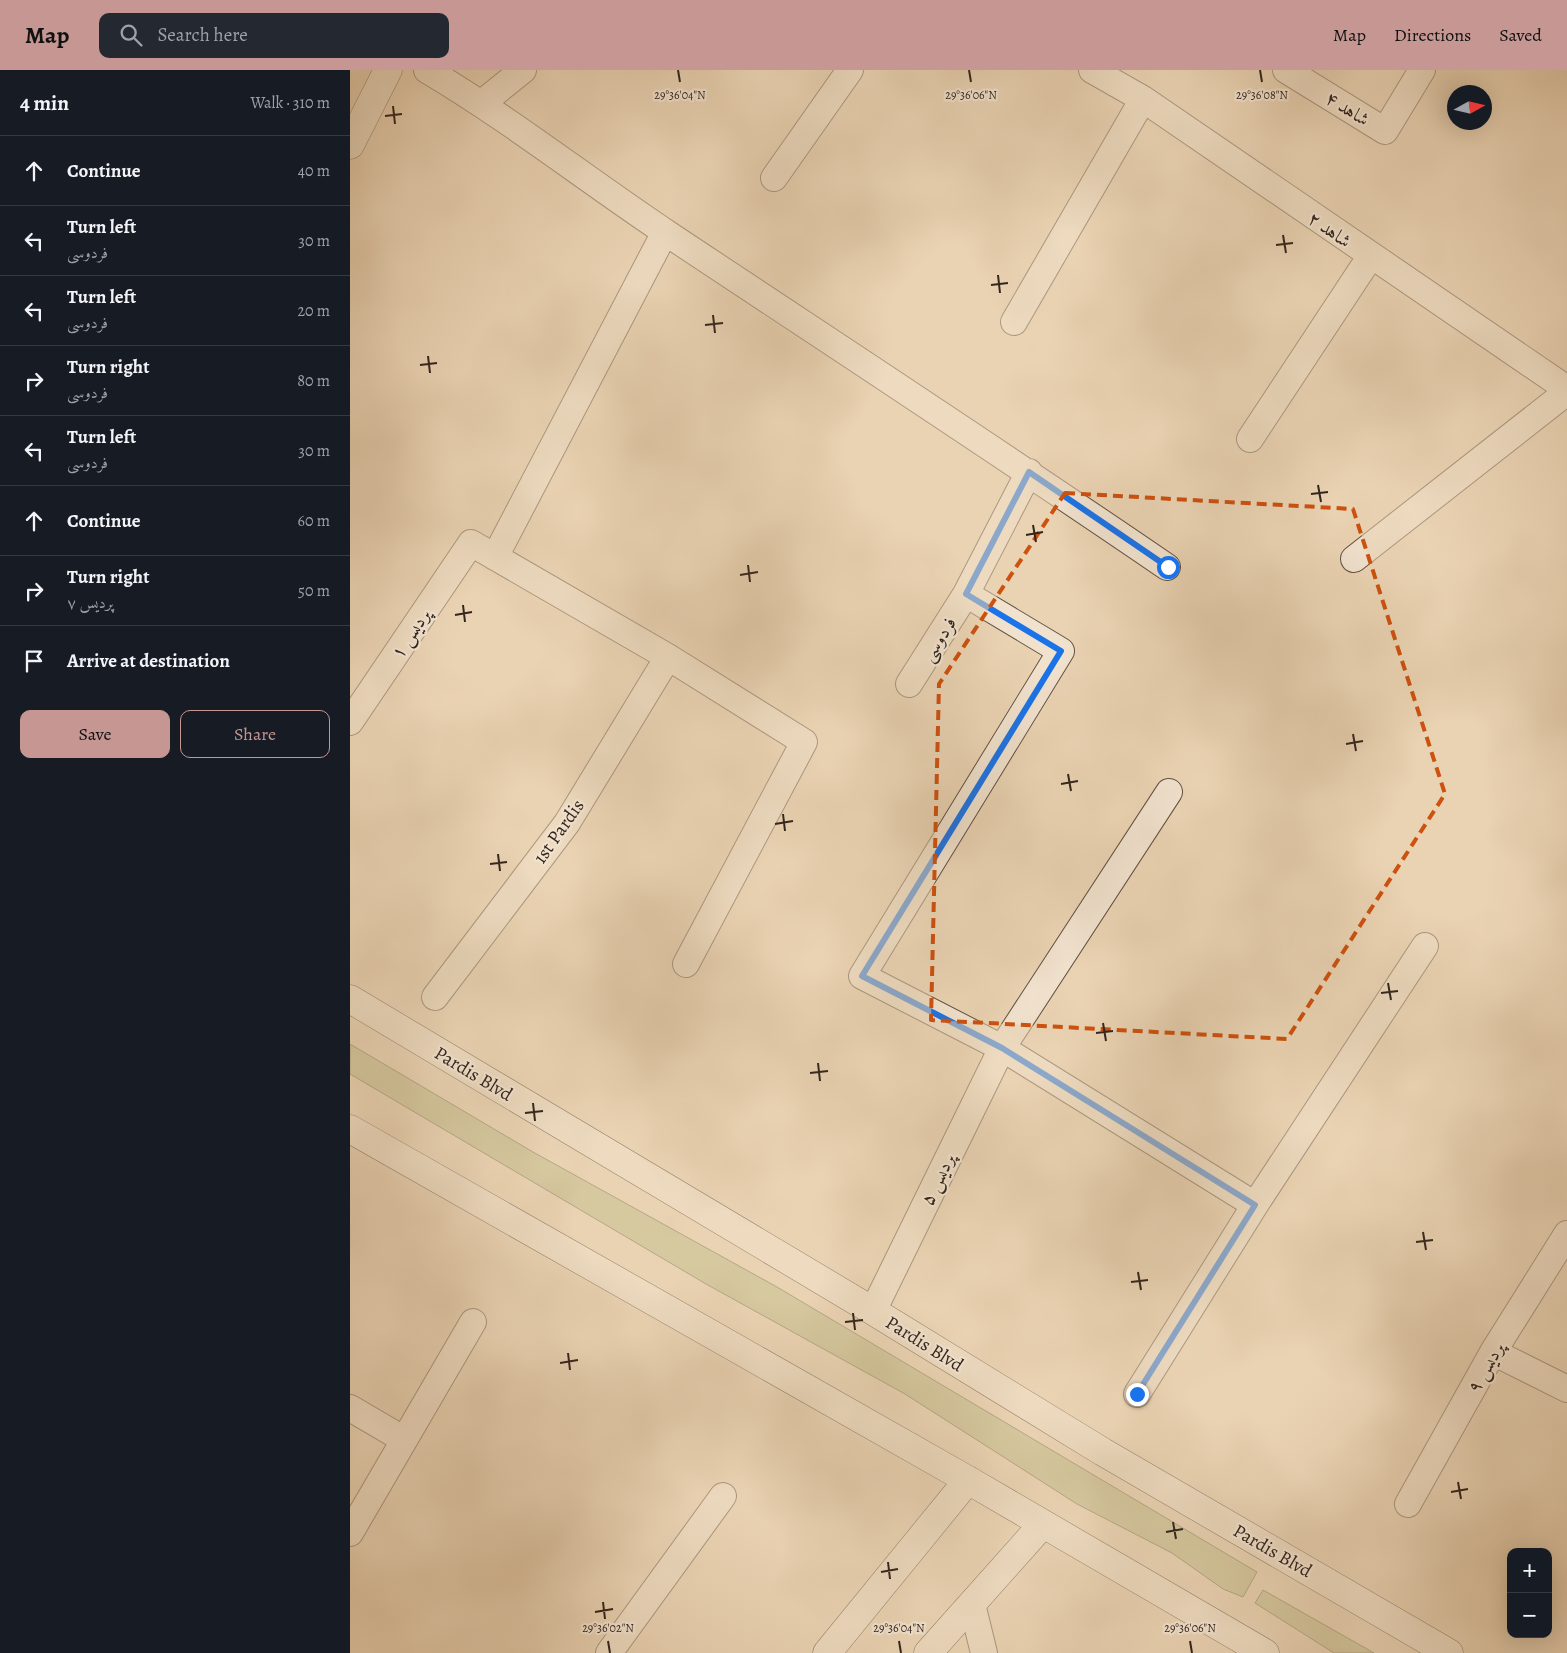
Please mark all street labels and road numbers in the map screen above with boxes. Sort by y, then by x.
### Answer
street label: شاهد ۴ [1320,85,1375,132]
street label: شاهد ۲ [1302,206,1356,254]
street label: پردیس ۱ [385,602,438,664]
street label: فردوسی [915,612,963,667]
street label: 1st Pardis [527,794,591,869]
street label: Pardis Blvd [429,1040,518,1108]
street label: پردیس ۵ [914,1148,962,1210]
street label: Pardis Blvd [881,1310,969,1378]
street label: پردیس ۹ [1461,1336,1512,1398]
street label: Pardis Blvd [1228,1518,1318,1584]

